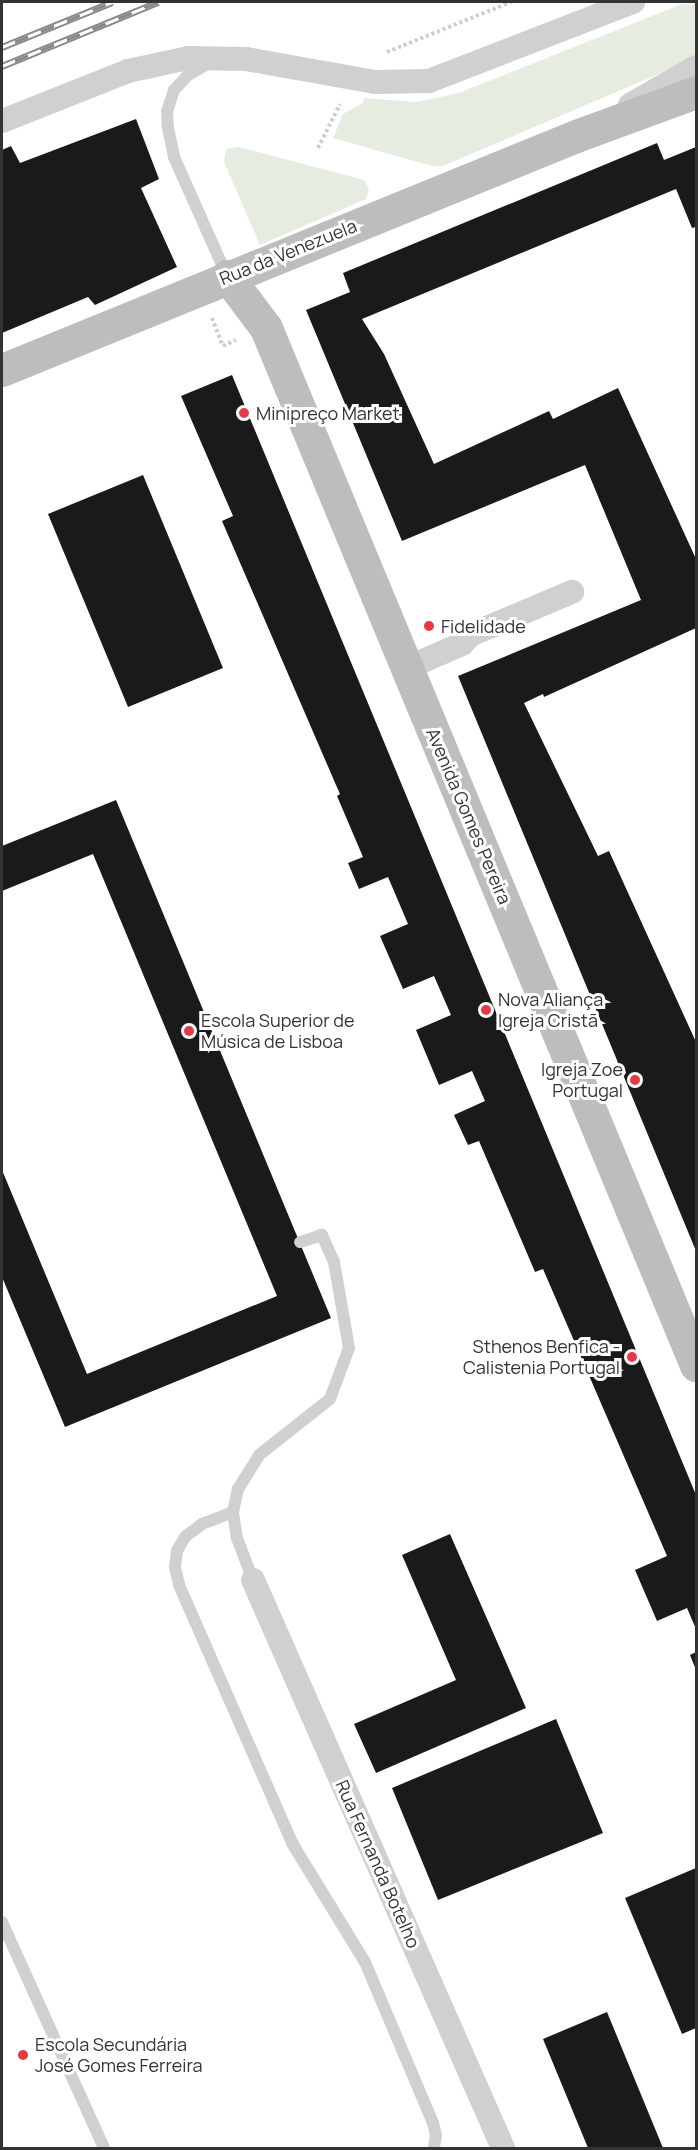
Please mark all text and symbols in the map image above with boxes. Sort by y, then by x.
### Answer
street label: Rua da Venezuela [216,215,360,289]
place label: Minipreço Market [256,402,400,424]
marker: Minipreço Market [237,406,251,420]
place label: Fidelidade [441,615,526,637]
marker: Fidelidade [422,619,436,633]
street label: Avenida Gomes Pereira [422,725,516,907]
place label: Nova Aliança Igreja Cristã [498,989,603,1032]
marker: Nova Aliança Igreja Cristã [479,1003,493,1017]
place label: Escola Superior de Música de Lisboa [201,1010,354,1052]
marker: Escola Superior de Música de Lisboa [182,1024,196,1038]
place label: Igreja Zoe Portugal [541,1059,623,1102]
marker: Igreja Zoe Portugal [628,1073,642,1087]
place label: Sthenos Benfica - Calistenia Portugal [463,1336,620,1378]
marker: Sthenos Benfica - Calistenia Portugal [625,1350,639,1364]
street label: Rua Fernanda Botelho [331,1777,425,1951]
place label: Escola Secundária José Gomes Ferreira [35,2034,203,2076]
marker: Escola Secundária José Gomes Ferreira [16,2048,30,2062]

